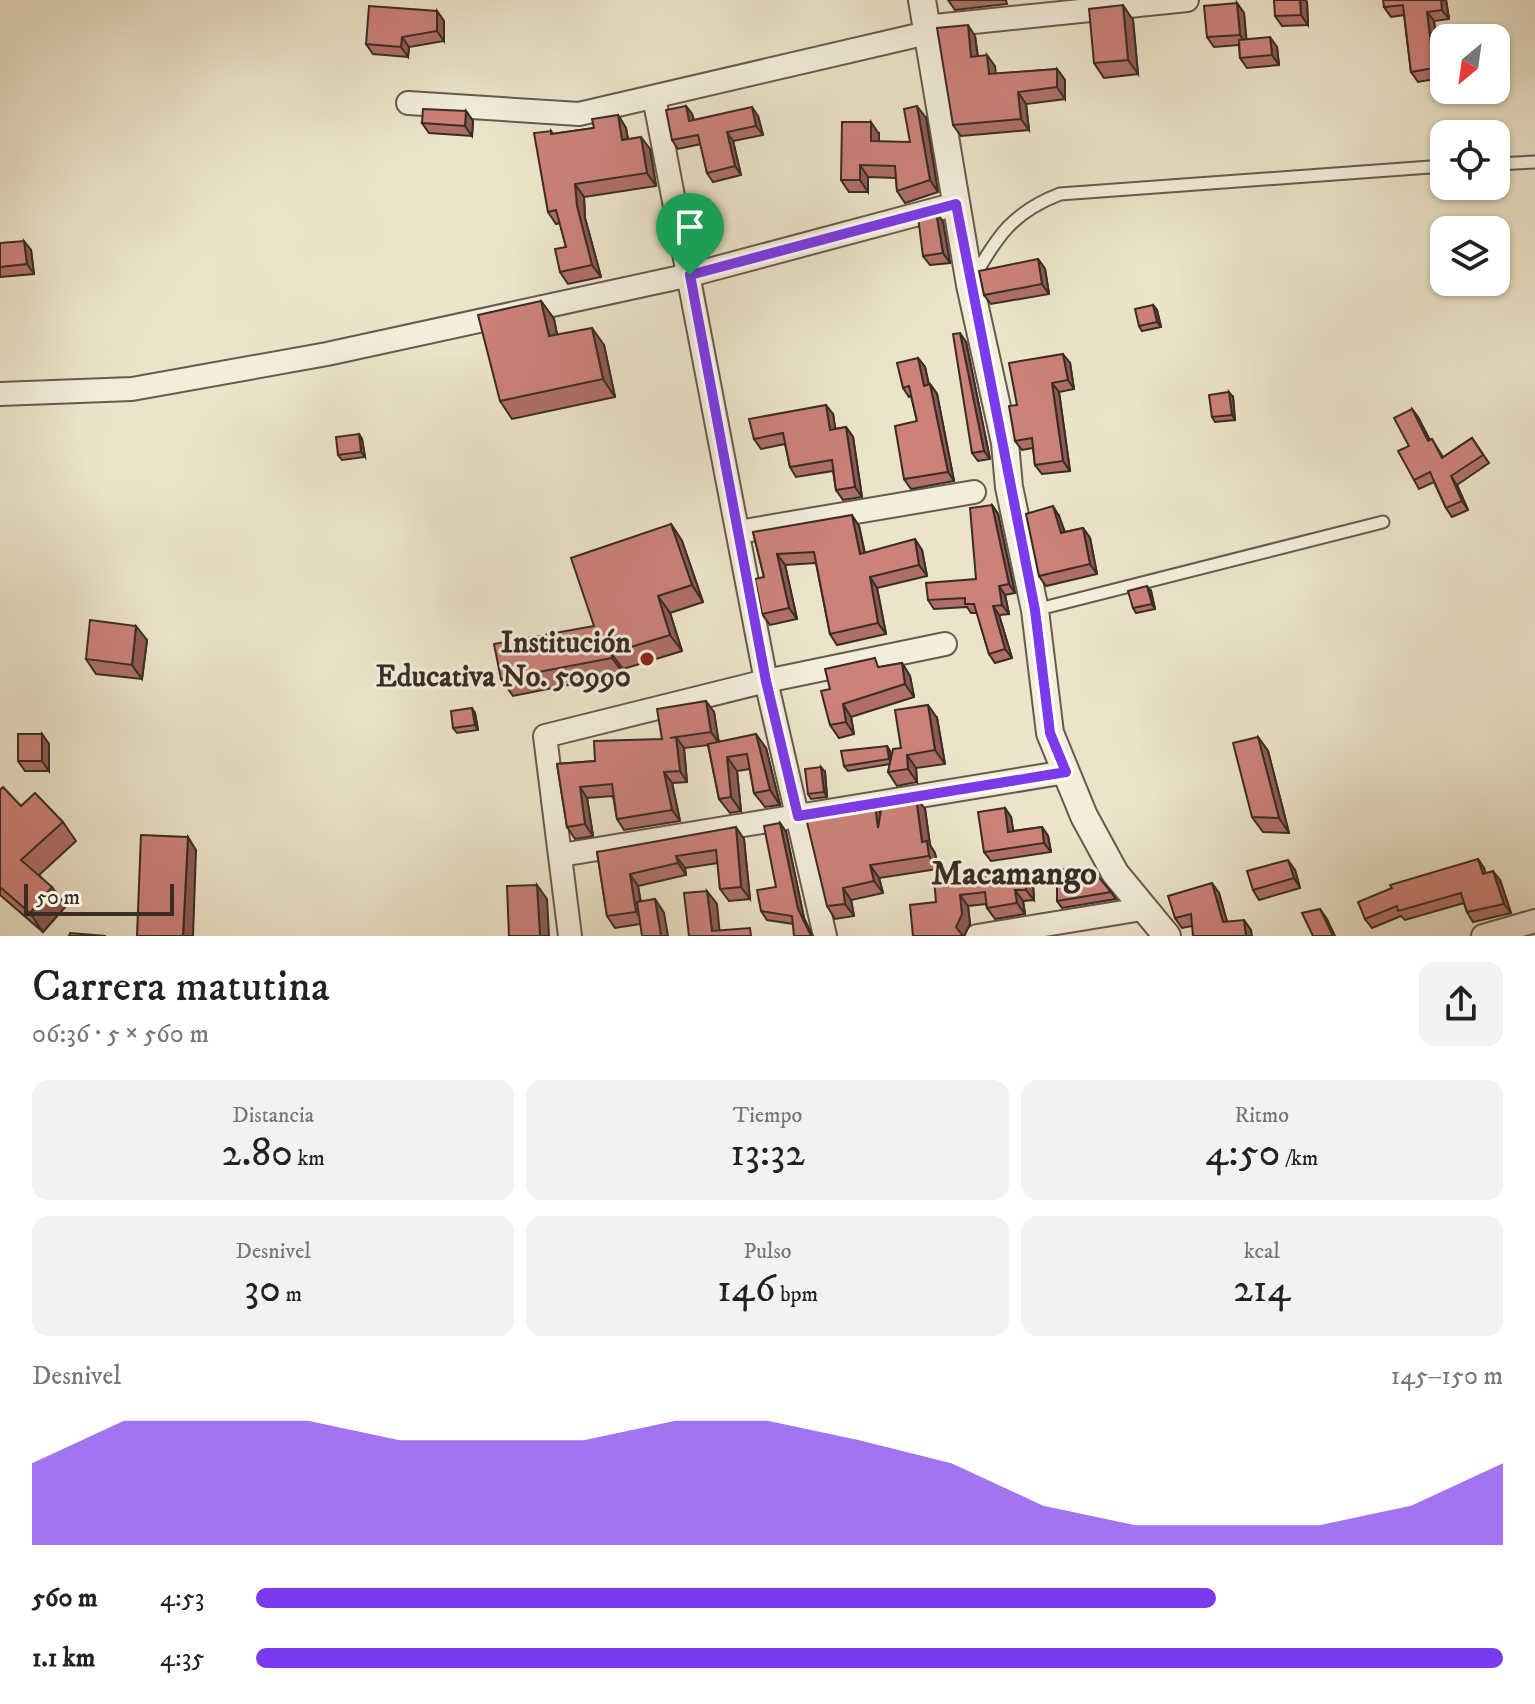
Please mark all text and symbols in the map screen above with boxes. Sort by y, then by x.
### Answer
north arrow [1430,24,1510,104]
map controls [1430,24,1510,296]
button: locate [1430,120,1510,200]
pin [656,193,724,275]
icon: arrive [668,205,712,249]
button: layers [1430,216,1510,296]
place label: Institución Educativa No. 50990 [376,625,631,696]
marker: Institución Educativa No. 50990 [638,650,656,668]
district label: Macamango [931,853,1097,895]
scale bar [24,880,174,916]
text: 50 m [36,884,80,911]
text: Carrera matutina [32,960,330,1015]
button: share [1419,962,1503,1046]
text: 06:36 · 5 × 560 m [32,1018,209,1051]
text: Distancia [232,1102,314,1129]
text: Tiempo [733,1102,802,1129]
text: Ritmo [1235,1102,1289,1129]
text: 2.80 [221,1129,293,1179]
text: 13:32 [730,1129,805,1179]
text: 4:50 [1205,1129,1280,1179]
text: km [293,1145,325,1172]
text: /km [1280,1145,1318,1172]
text: Desnivel [235,1238,311,1265]
text: Pulso [743,1238,792,1265]
text: kcal [1244,1238,1280,1265]
text: 30 [244,1265,281,1315]
text: 146 [717,1265,775,1315]
text: 214 [1233,1265,1291,1315]
text: m [281,1281,302,1308]
text: bpm [775,1281,818,1308]
text: Desnivel [32,1360,121,1393]
text: 145–150 m [1391,1360,1503,1393]
text: 560 m [32,1582,98,1615]
text: 4:53 [160,1582,204,1615]
text: 1.1 km [32,1642,95,1675]
text: 4:35 [160,1642,204,1675]

